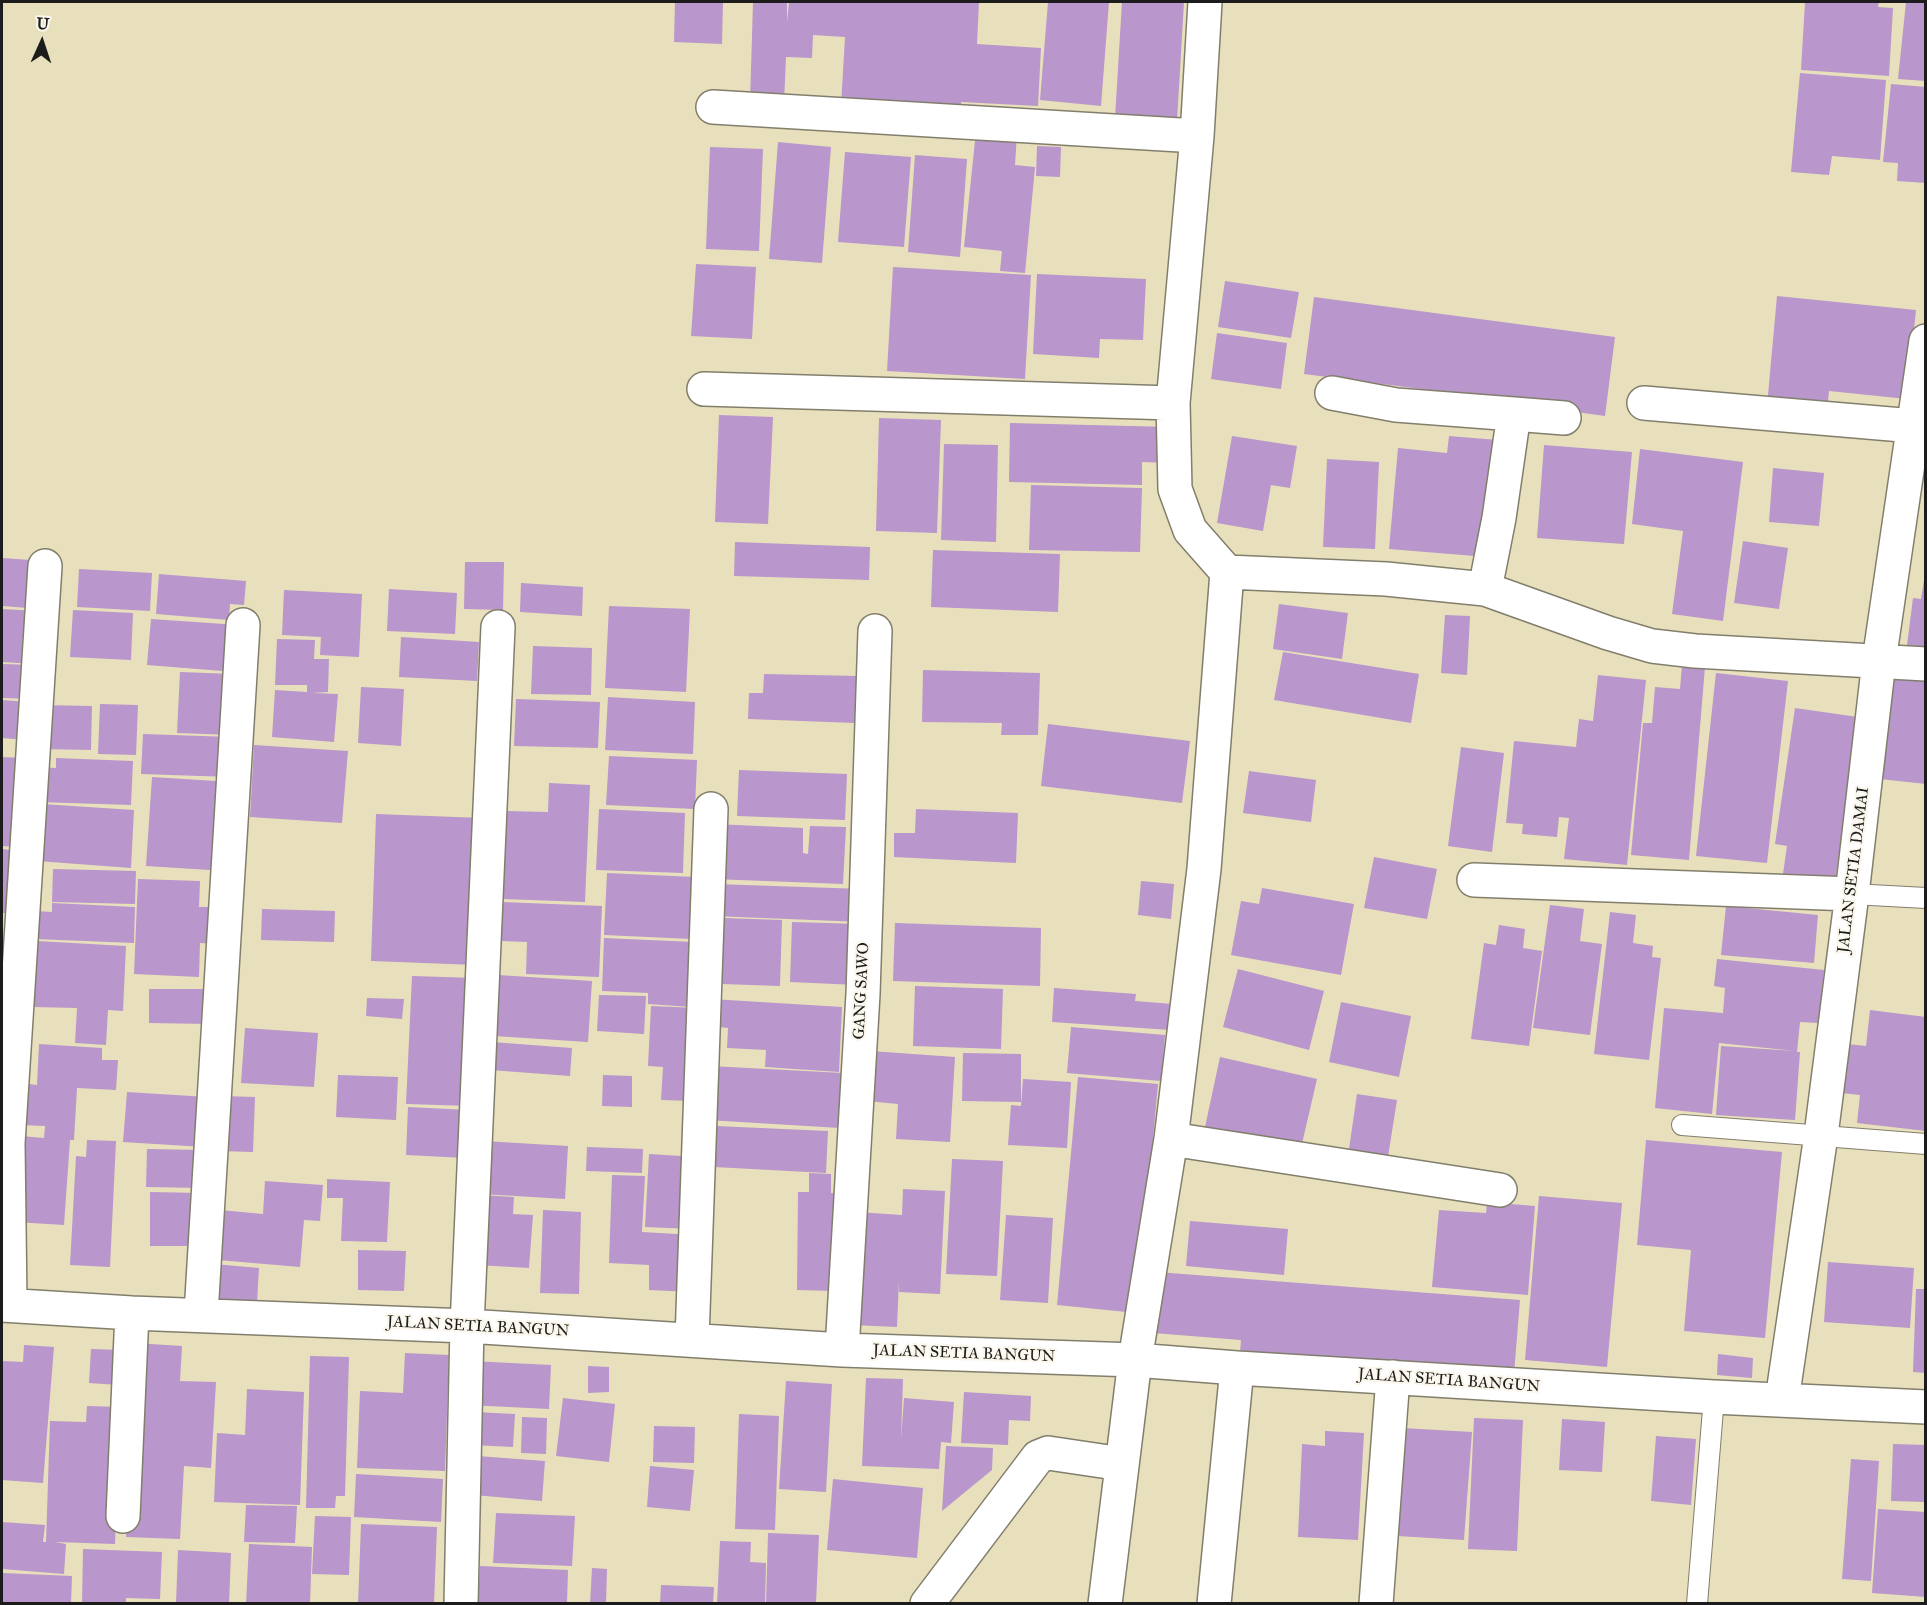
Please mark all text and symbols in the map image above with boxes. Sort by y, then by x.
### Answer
north arrow [12,12,72,72]
text: U [36,14,50,33]
street label: JALAN SETIA DAMAI [1834,786,1874,954]
street label: GANG SAWO [850,942,874,1040]
street label: JALAN SETIA BANGUN [386,1313,570,1341]
street label: JALAN SETIA BANGUN [872,1341,1056,1367]
street label: JALAN SETIA BANGUN [1357,1365,1541,1397]

